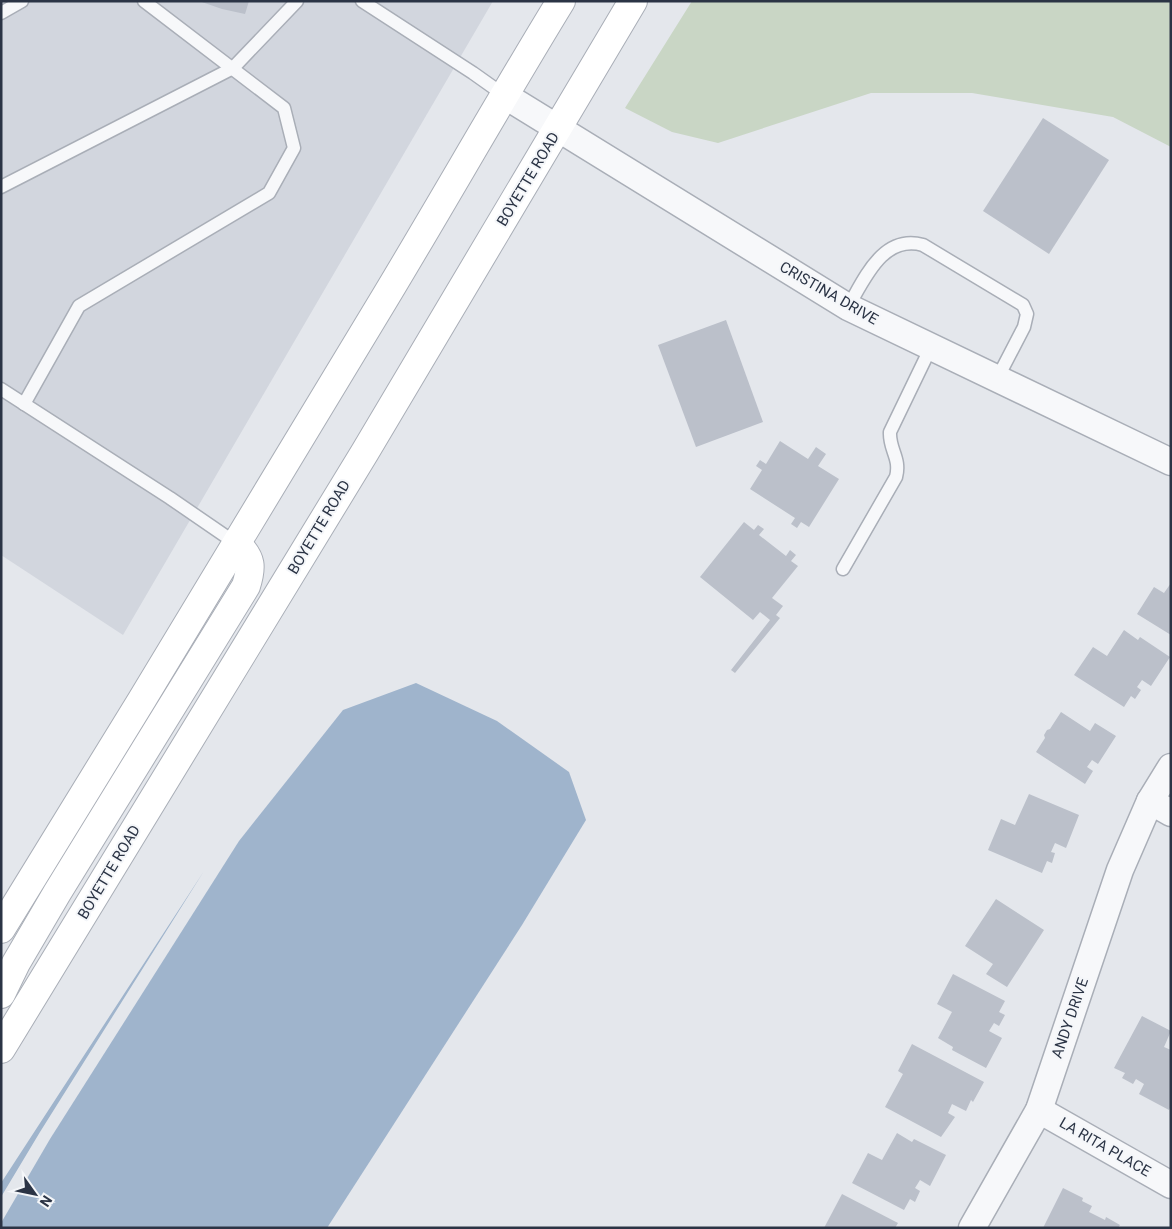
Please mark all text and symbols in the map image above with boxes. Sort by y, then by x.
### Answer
street label: BOYETTE ROAD [493,129,563,229]
street label: CRISTINA DRIVE [777,258,882,329]
street label: BOYETTE ROAD [284,477,354,577]
street label: BOYETTE ROAD [74,822,144,922]
street label: ANDY DRIVE [1048,975,1092,1061]
street label: LA RITA PLACE [1056,1114,1154,1181]
north arrow [10,1169,60,1219]
text: N [36,1193,55,1210]

